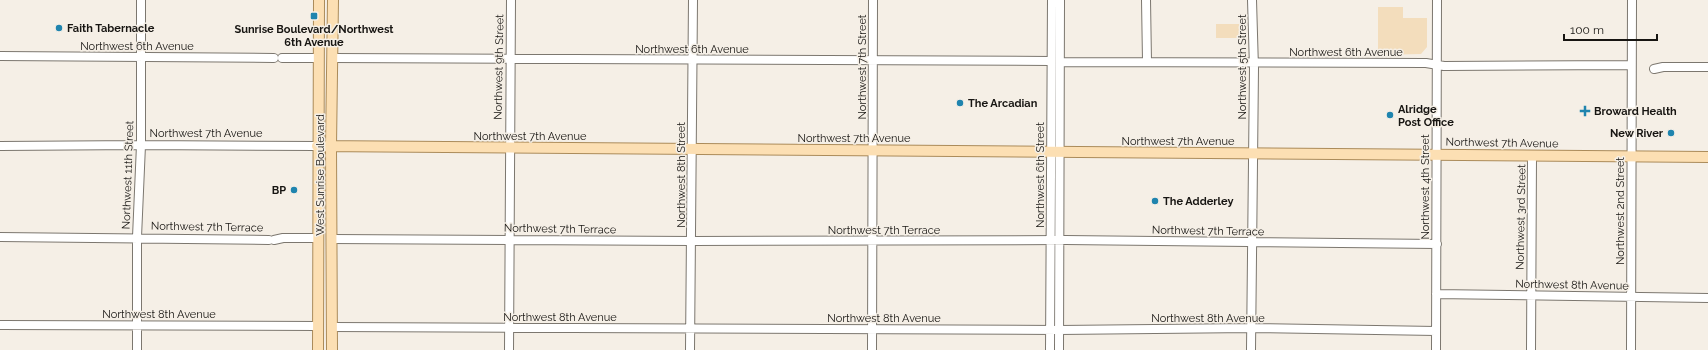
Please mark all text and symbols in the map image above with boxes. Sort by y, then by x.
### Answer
marker: Sunrise Boulevard/Northwest 6th Avenue [309,11,319,21]
street label: Northwest 9th Street [492,14,506,120]
street label: Northwest 7th Street [856,14,869,120]
street label: Northwest 5th Street [1236,14,1249,120]
scale bar [1564,16,1657,42]
place label: Faith Tabernacle [67,22,155,35]
marker: Faith Tabernacle [54,23,64,33]
place label: Sunrise Boulevard/Northwest 6th Avenue [234,23,394,49]
text: 100 m [1570,23,1604,37]
street label: Northwest 6th Avenue [80,40,194,53]
street label: Northwest 6th Avenue [635,43,749,56]
street label: Northwest 6th Avenue [1289,46,1403,59]
place label: The Arcadian [968,97,1038,110]
marker: The Arcadian [955,98,965,108]
place label: Alridge Post Office [1398,103,1454,129]
marker: Broward Health [1579,105,1591,117]
place label: Broward Health [1594,105,1677,118]
marker: Alridge Post Office [1385,110,1395,120]
street label: West Sunrise Boulevard [314,114,327,236]
street label: Northwest 11th Street [120,120,136,229]
street label: Northwest 8th Street [675,122,688,228]
street label: Northwest 6th Street [1034,122,1047,228]
street label: Northwest 7th Avenue [150,127,263,140]
place label: New River [1610,127,1664,140]
marker: New River [1666,128,1676,138]
street label: Northwest 7th Avenue [474,130,587,143]
street label: Northwest 7th Avenue [798,132,911,145]
street label: Northwest 4th Street [1419,134,1432,240]
street label: Northwest 7th Avenue [1122,135,1235,148]
street label: Northwest 7th Avenue [1445,136,1559,150]
street label: Northwest 2nd Street [1614,157,1627,265]
street label: Northwest 3rd Street [1514,164,1528,270]
place label: BP [272,184,286,197]
marker: BP [289,185,299,195]
place label: The Adderley [1163,195,1234,208]
marker: The Adderley [1150,196,1160,206]
street label: Northwest 7th Terrace [151,220,264,234]
street label: Northwest 7th Terrace [504,222,617,236]
street label: Northwest 7th Terrace [828,224,941,237]
street label: Northwest 7th Terrace [1152,224,1265,238]
street label: Northwest 8th Avenue [1515,278,1629,292]
street label: Northwest 8th Avenue [102,308,216,321]
street label: Northwest 8th Avenue [503,311,617,324]
street label: Northwest 8th Avenue [827,312,941,325]
street label: Northwest 8th Avenue [1151,312,1265,325]

